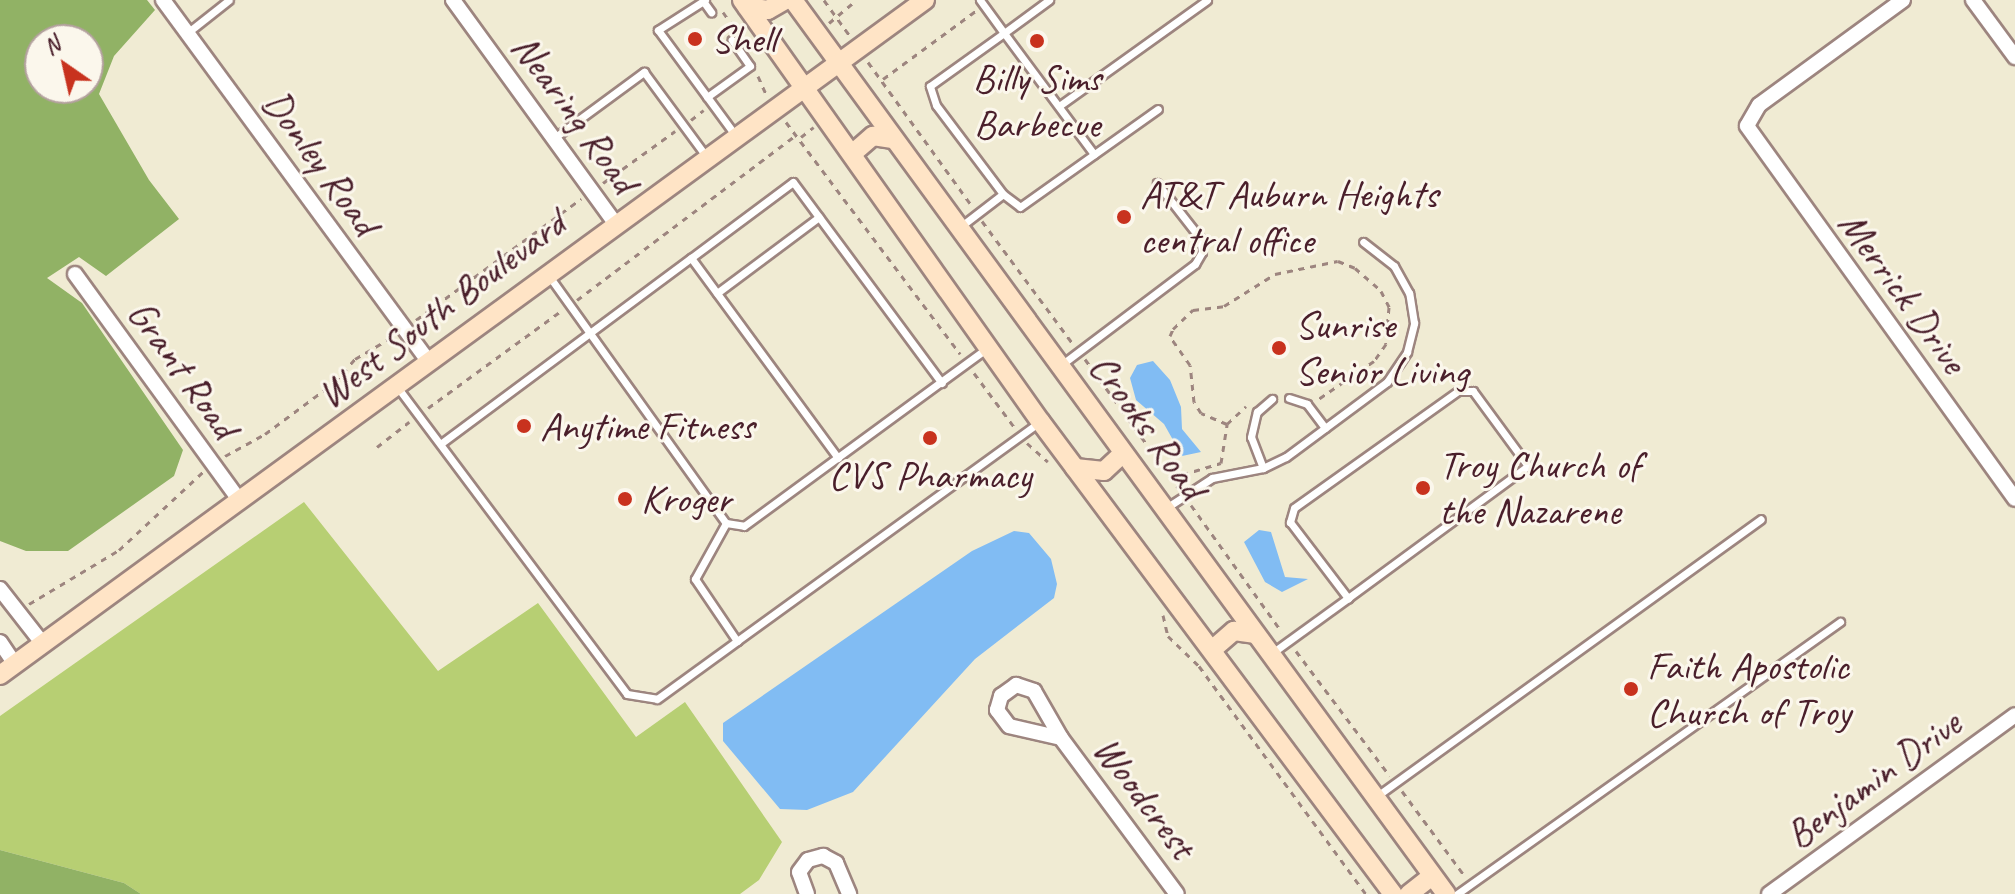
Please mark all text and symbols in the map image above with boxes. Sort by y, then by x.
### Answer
place label: Shell [711,15,776,63]
north arrow [24,24,104,104]
street label: Nearing Road [501,24,649,202]
text: N [38,30,65,61]
marker: Shell [686,30,704,48]
marker: Billy Sims Barbecue [1028,32,1046,50]
place label: Billy Sims Barbecue [972,54,1102,148]
street label: Donley Road [253,81,389,243]
place label: AT&T Auburn Heights central office [1140,170,1438,264]
street label: West South Boulevard [308,200,574,418]
street label: Merrick Drive [1828,201,1978,383]
marker: AT&T Auburn Heights central office [1115,208,1133,226]
street label: Grant Road [117,291,249,447]
place label: Sunrise Senior Living [1295,301,1469,395]
marker: Sunrise Senior Living [1270,339,1288,357]
street label: Crooks Road [1080,345,1216,507]
place label: Anytime Fitness [540,402,755,450]
marker: Anytime Fitness [515,417,533,435]
marker: CVS Pharmacy [921,429,939,447]
place label: Troy Church of the Nazarene [1439,441,1642,535]
place label: CVS Pharmacy [829,451,1031,499]
place label: Kroger [641,475,731,523]
marker: Troy Church of the Nazarene [1414,479,1432,497]
marker: Kroger [616,490,634,508]
place label: Faith Apostolic Church of Troy [1647,642,1850,736]
marker: Faith Apostolic Church of Troy [1622,680,1640,698]
street label: Benjamin Drive [1776,699,1970,859]
street label: Woodcrest [1083,726,1207,868]

